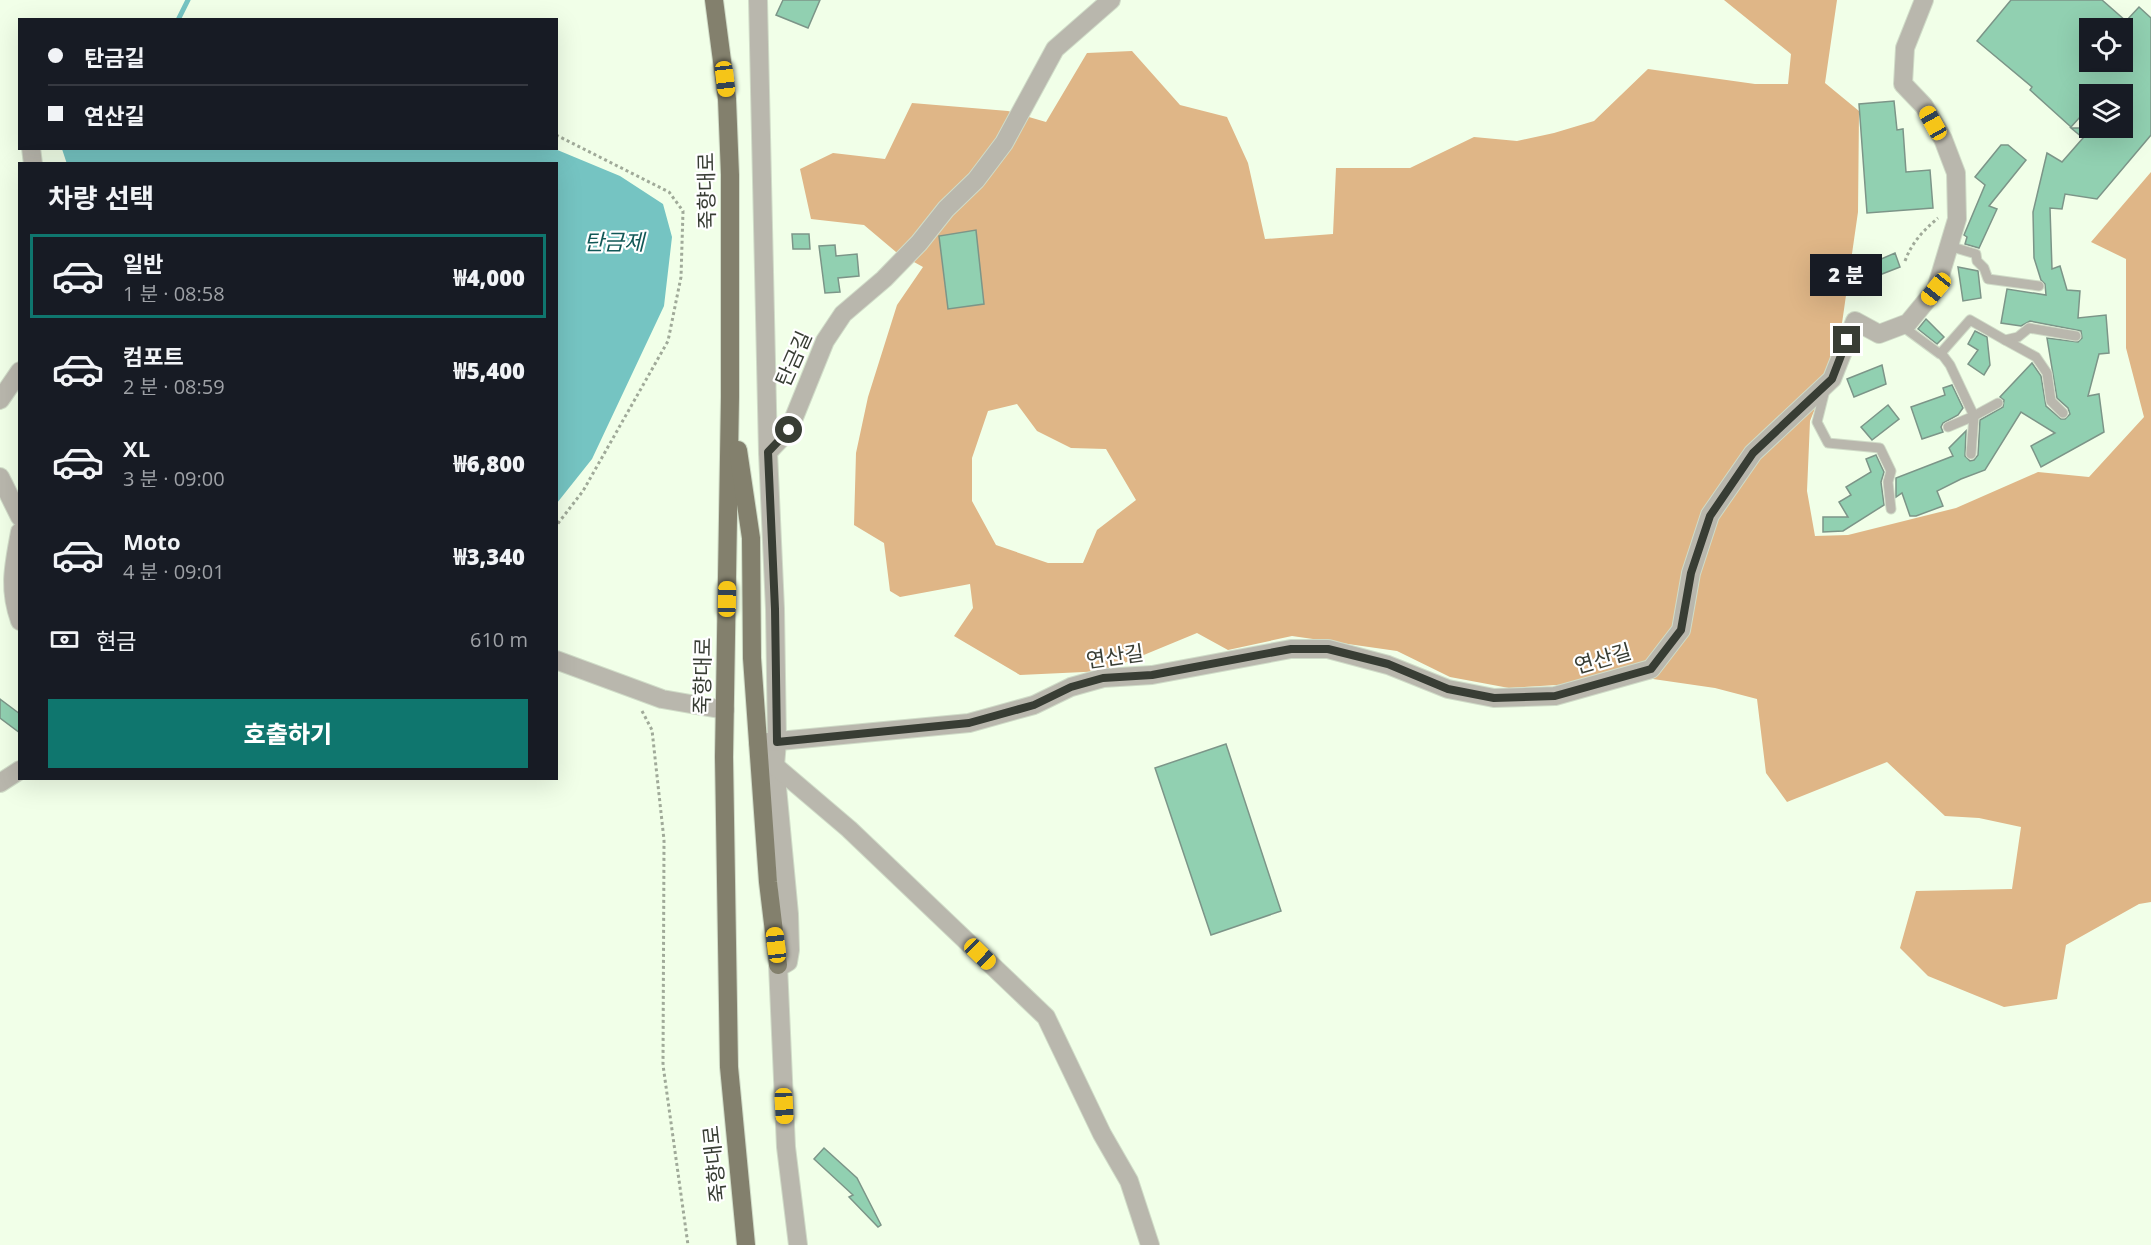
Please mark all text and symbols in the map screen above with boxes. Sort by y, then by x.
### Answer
map controls [2079,18,2133,138]
button: locate [2079,18,2133,72]
text: 탄금길 [84,42,145,72]
car [714,60,736,98]
button: layers [2079,84,2133,138]
text: 연산길 [84,100,145,130]
car [1916,103,1950,143]
street label: 죽향대로 [691,152,721,230]
text: 차량 선택 [48,179,154,216]
water label: 탄금제 [584,226,647,256]
text: 일반 [123,248,163,278]
icon: car [51,249,105,303]
callout: 2 분 [1811,253,1883,295]
text: 2 분 [1828,261,1864,288]
text: ₩4,000 [453,262,525,292]
car [1918,269,1954,309]
text: 1 분 · 08:58 [123,280,225,307]
street label: 탄금길 [769,326,818,391]
route end [1833,326,1860,353]
text: 컴포트 [123,341,184,371]
icon: car [51,342,105,396]
text: ₩5,400 [453,355,525,385]
text: 2 분 · 08:59 [123,373,225,400]
route start [775,416,802,443]
text: XL [123,433,150,463]
icon: car [51,435,105,489]
text: ₩6,800 [453,448,525,478]
text: 3 분 · 09:00 [123,465,225,492]
text: Moto [123,526,181,556]
icon: car [51,528,105,582]
text: ₩3,340 [453,541,525,571]
text: 4 분 · 09:01 [123,558,225,585]
car [718,581,736,617]
icon: cash [48,623,81,656]
text: 현금 [96,625,136,655]
text: 610 m [470,626,528,653]
street label: 죽향대로 [687,637,717,715]
street label: 연산길 [1571,637,1634,679]
street label: 연산길 [1084,638,1146,674]
button: 호출하기 [48,699,528,768]
car [765,926,787,964]
car [961,935,999,973]
car [774,1088,794,1124]
street label: 죽향대로 [696,1124,732,1204]

